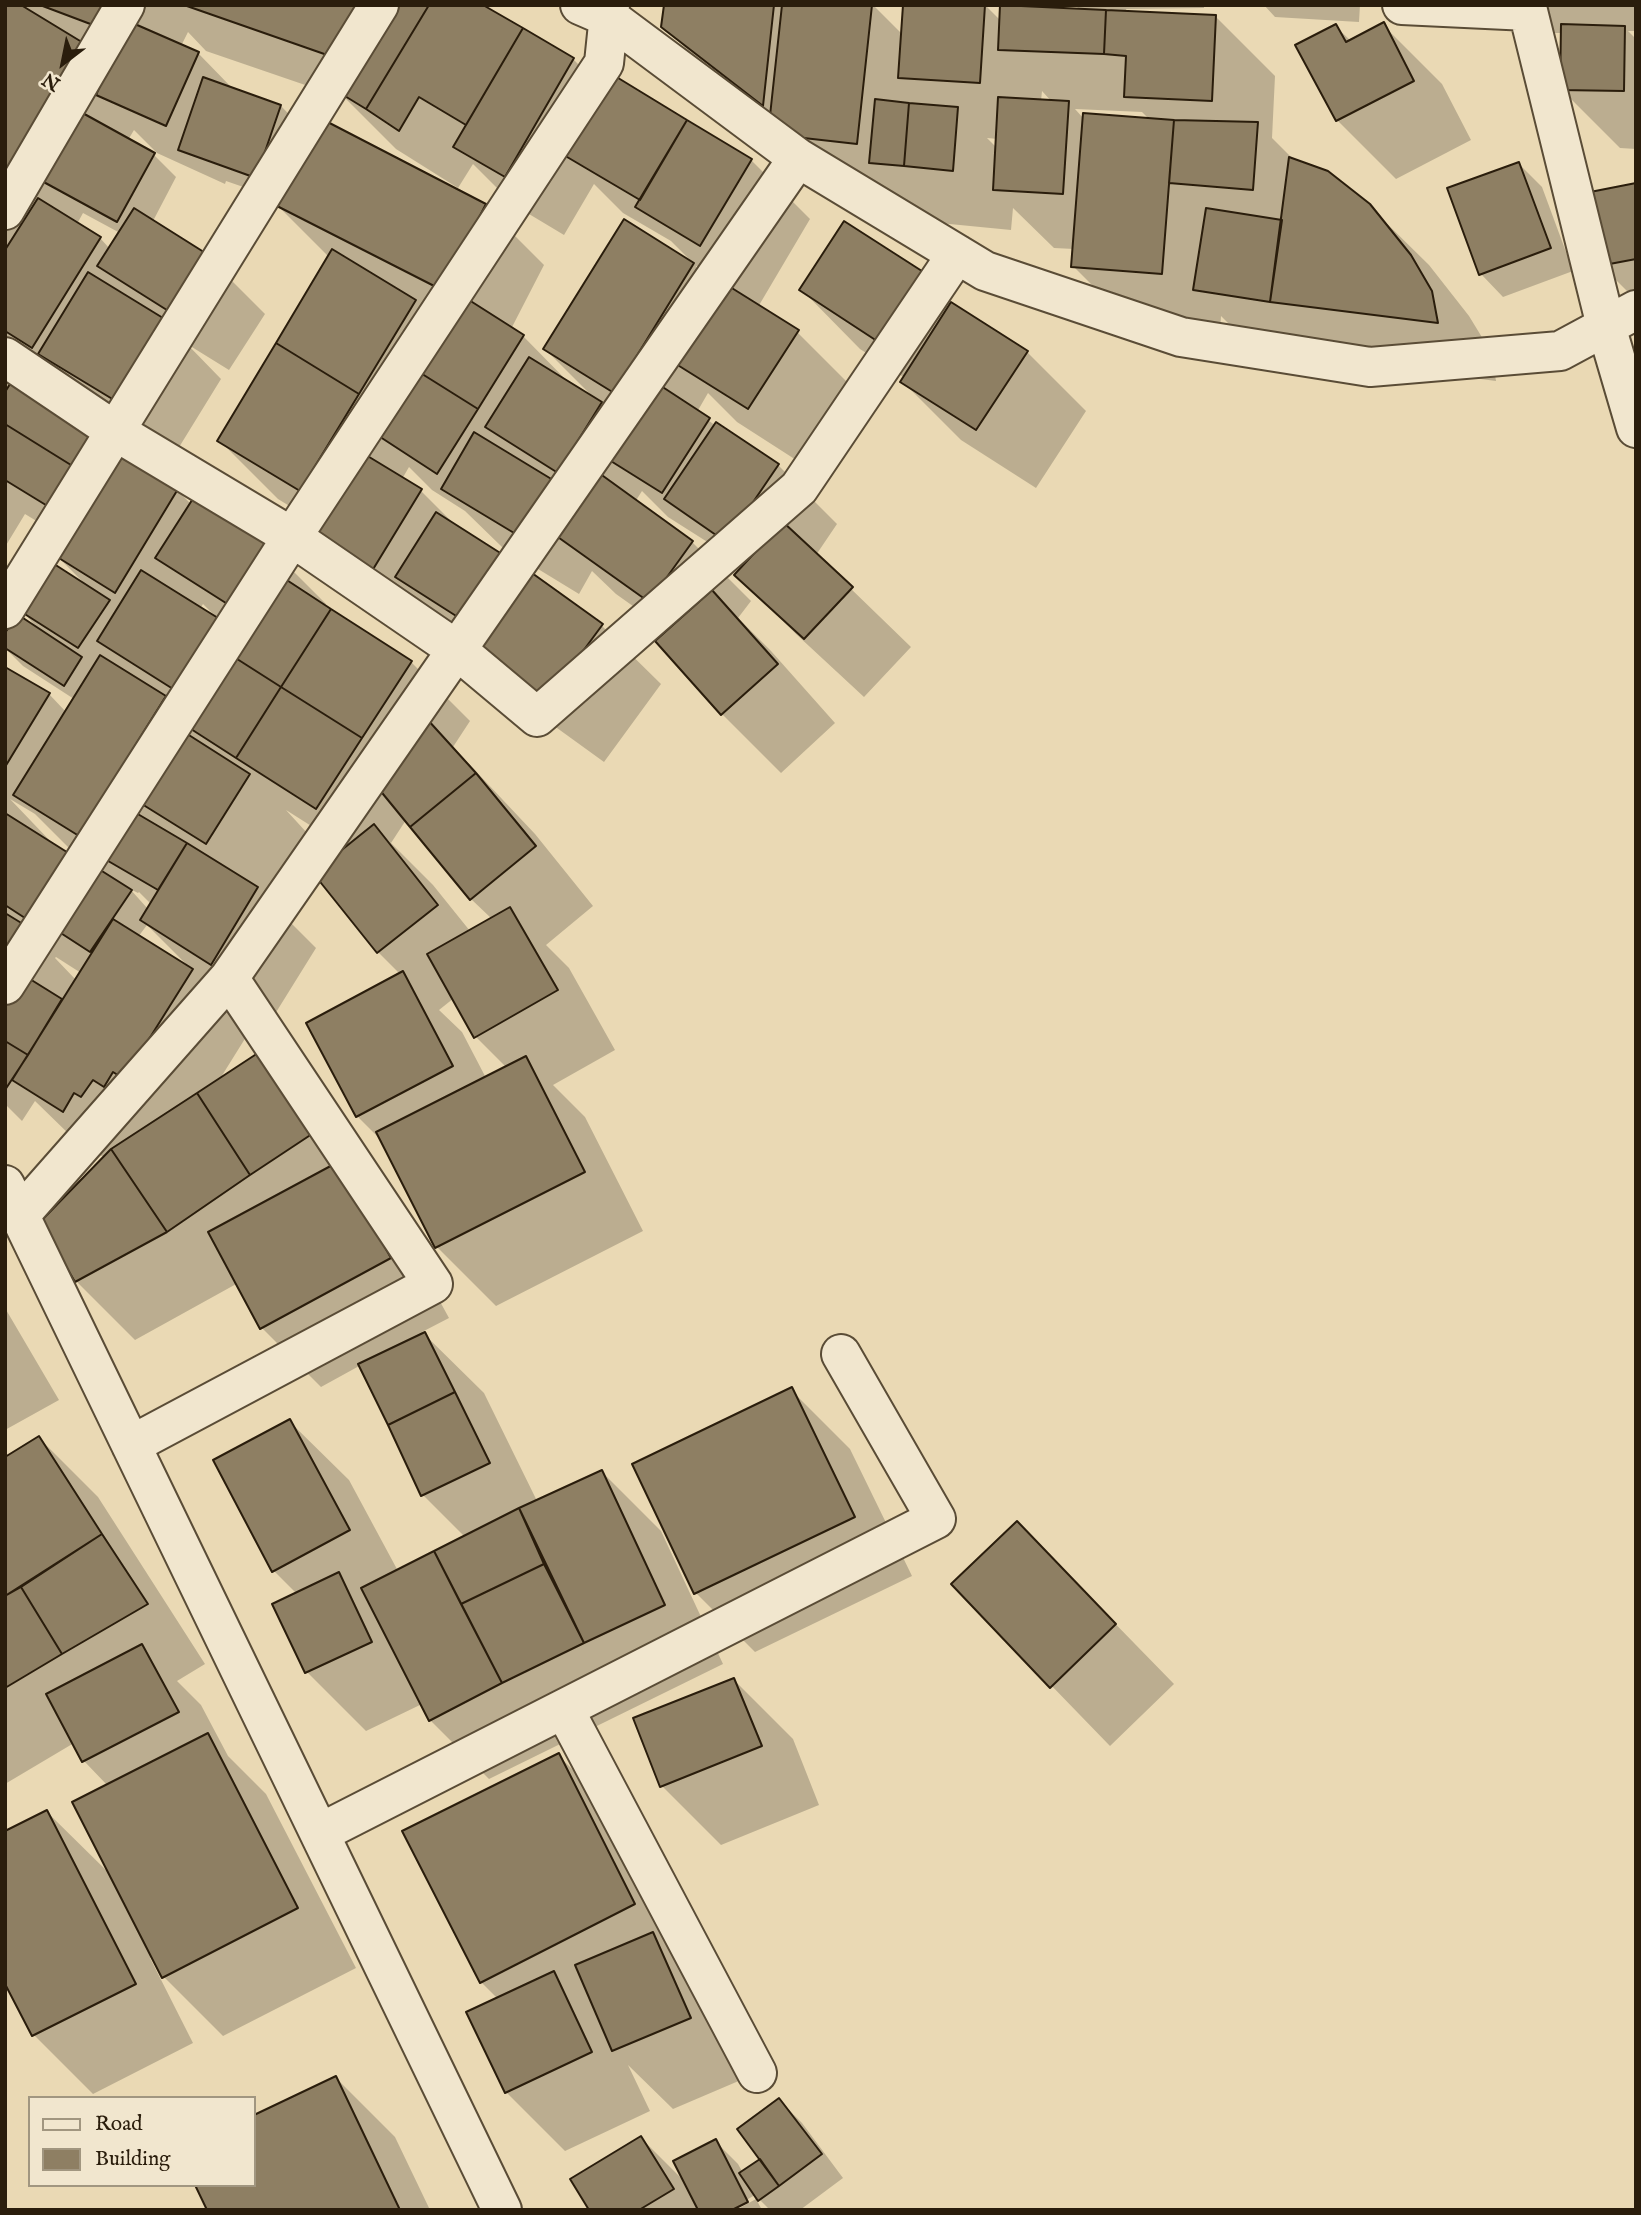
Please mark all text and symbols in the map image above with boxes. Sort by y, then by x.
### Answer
north arrow [28,28,98,98]
text: N [39,66,65,95]
legend [28,2096,256,2187]
text: Road [95,2111,142,2138]
text: Building [95,2146,170,2173]

